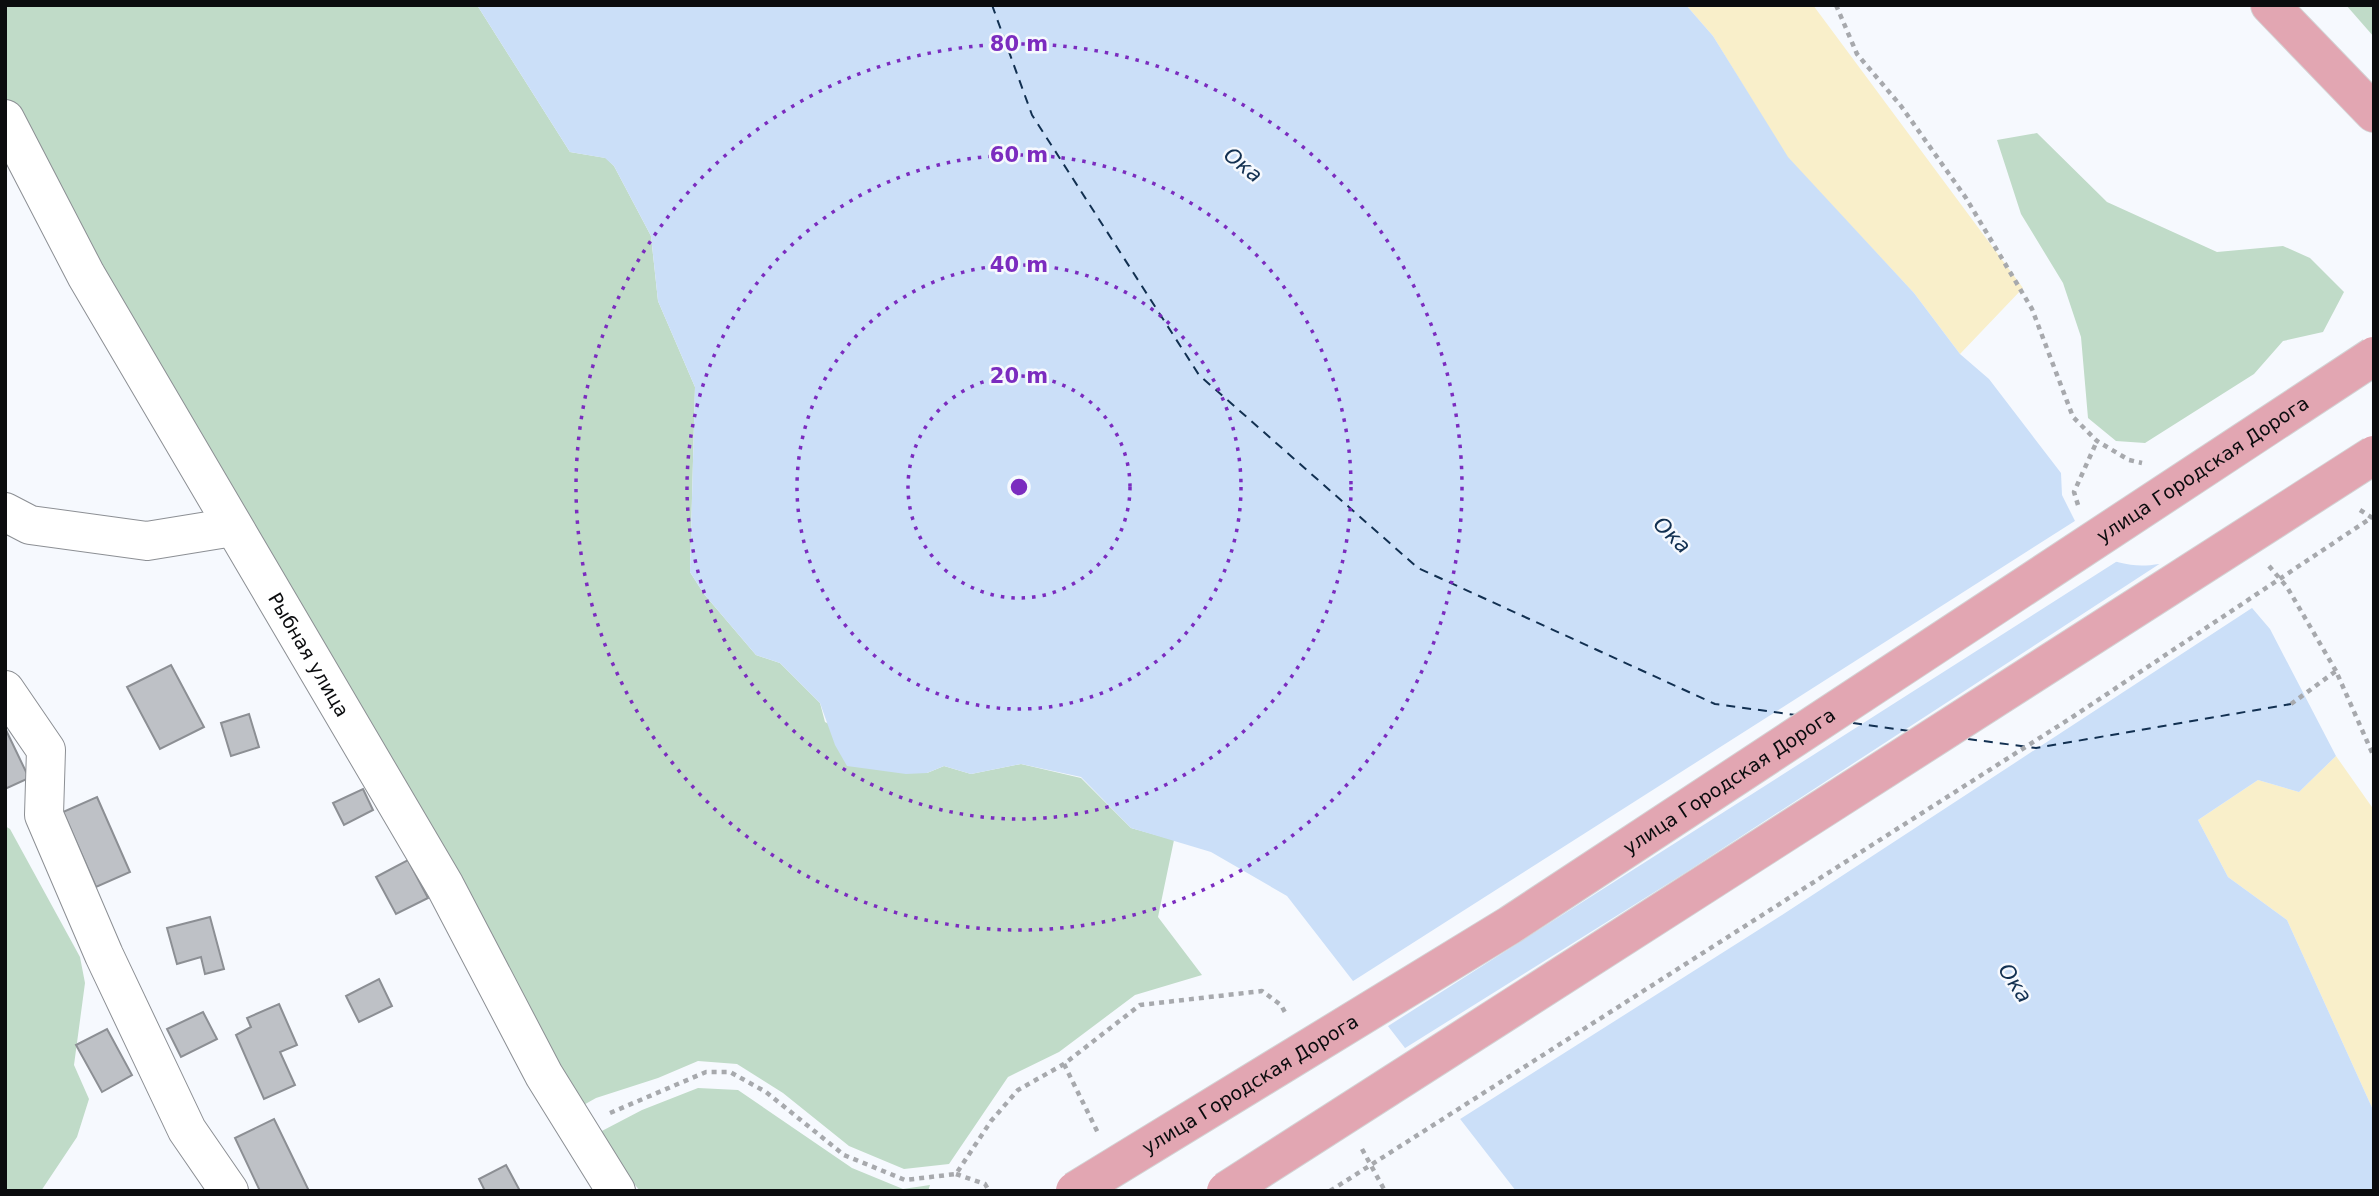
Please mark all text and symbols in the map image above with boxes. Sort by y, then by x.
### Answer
text: 80 m [990,32,1048,56]
water label: Ока [1219,142,1267,188]
text: 60 m [990,143,1048,167]
text: 40 m [990,253,1048,277]
text: 20 m [990,364,1048,388]
street label: улица Городская Дорога [2092,391,2313,547]
centre of rings [1007,475,1031,499]
water label: Ока [1649,512,1695,558]
street label: Рыбная улица [264,589,354,721]
street label: улица Городская Дорога [1619,703,1839,859]
water label: Ока [1993,959,2037,1007]
street label: улица Городская Дорога [1138,1010,1362,1158]

